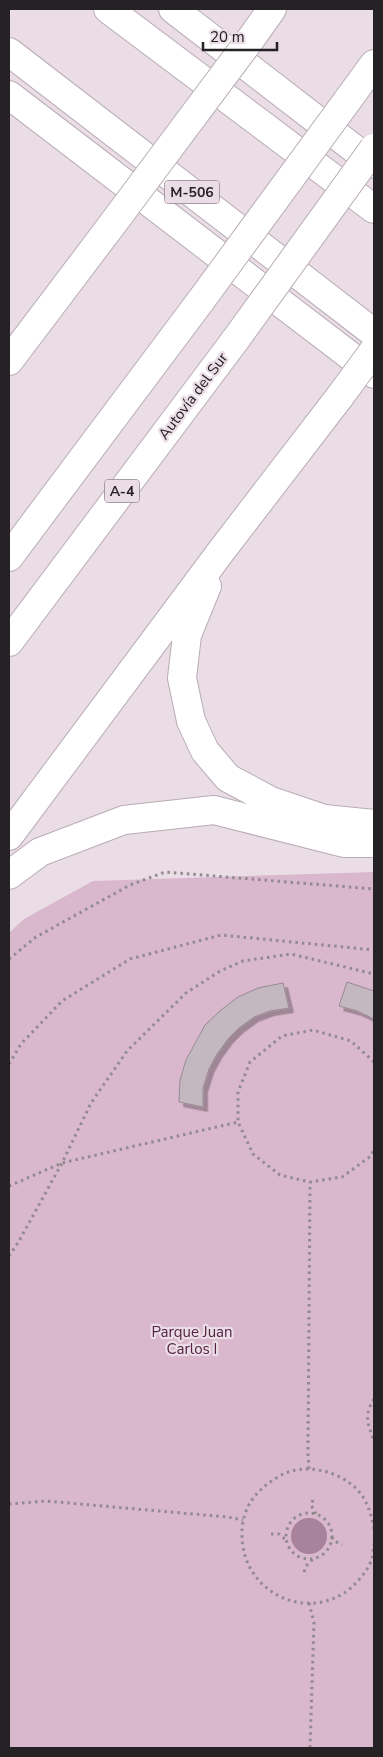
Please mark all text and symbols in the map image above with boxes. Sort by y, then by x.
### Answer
scale bar [203,20,277,52]
text: 20 m [210,27,245,47]
road number: M-506 [164,180,220,203]
street label: Autovía del Sur [154,348,233,443]
road number: A-4 [104,480,140,502]
park label: Parque Juan Carlos I [151,1322,233,1359]

